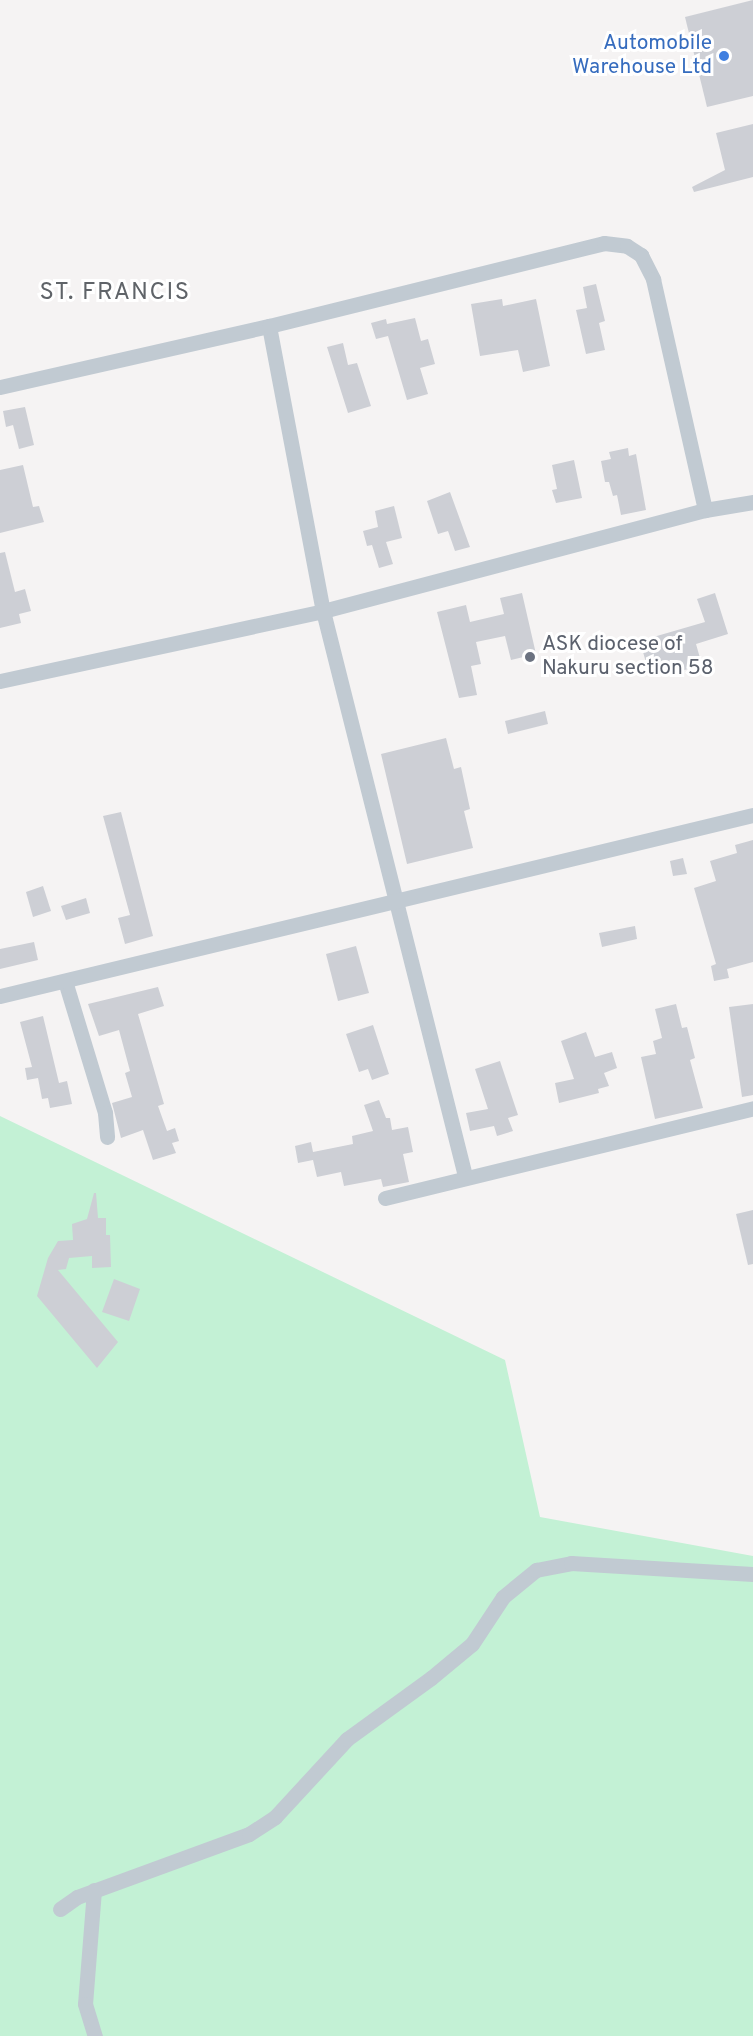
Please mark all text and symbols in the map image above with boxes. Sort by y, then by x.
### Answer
place label: Automobile Warehouse Ltd [572,31,712,81]
marker: Automobile Warehouse Ltd [717,49,731,63]
district label: ST. FRANCIS [39,280,191,308]
place label: ASK diocese of Nakuru section 58 [542,632,714,682]
marker: ASK diocese of Nakuru section 58 [523,650,537,664]

